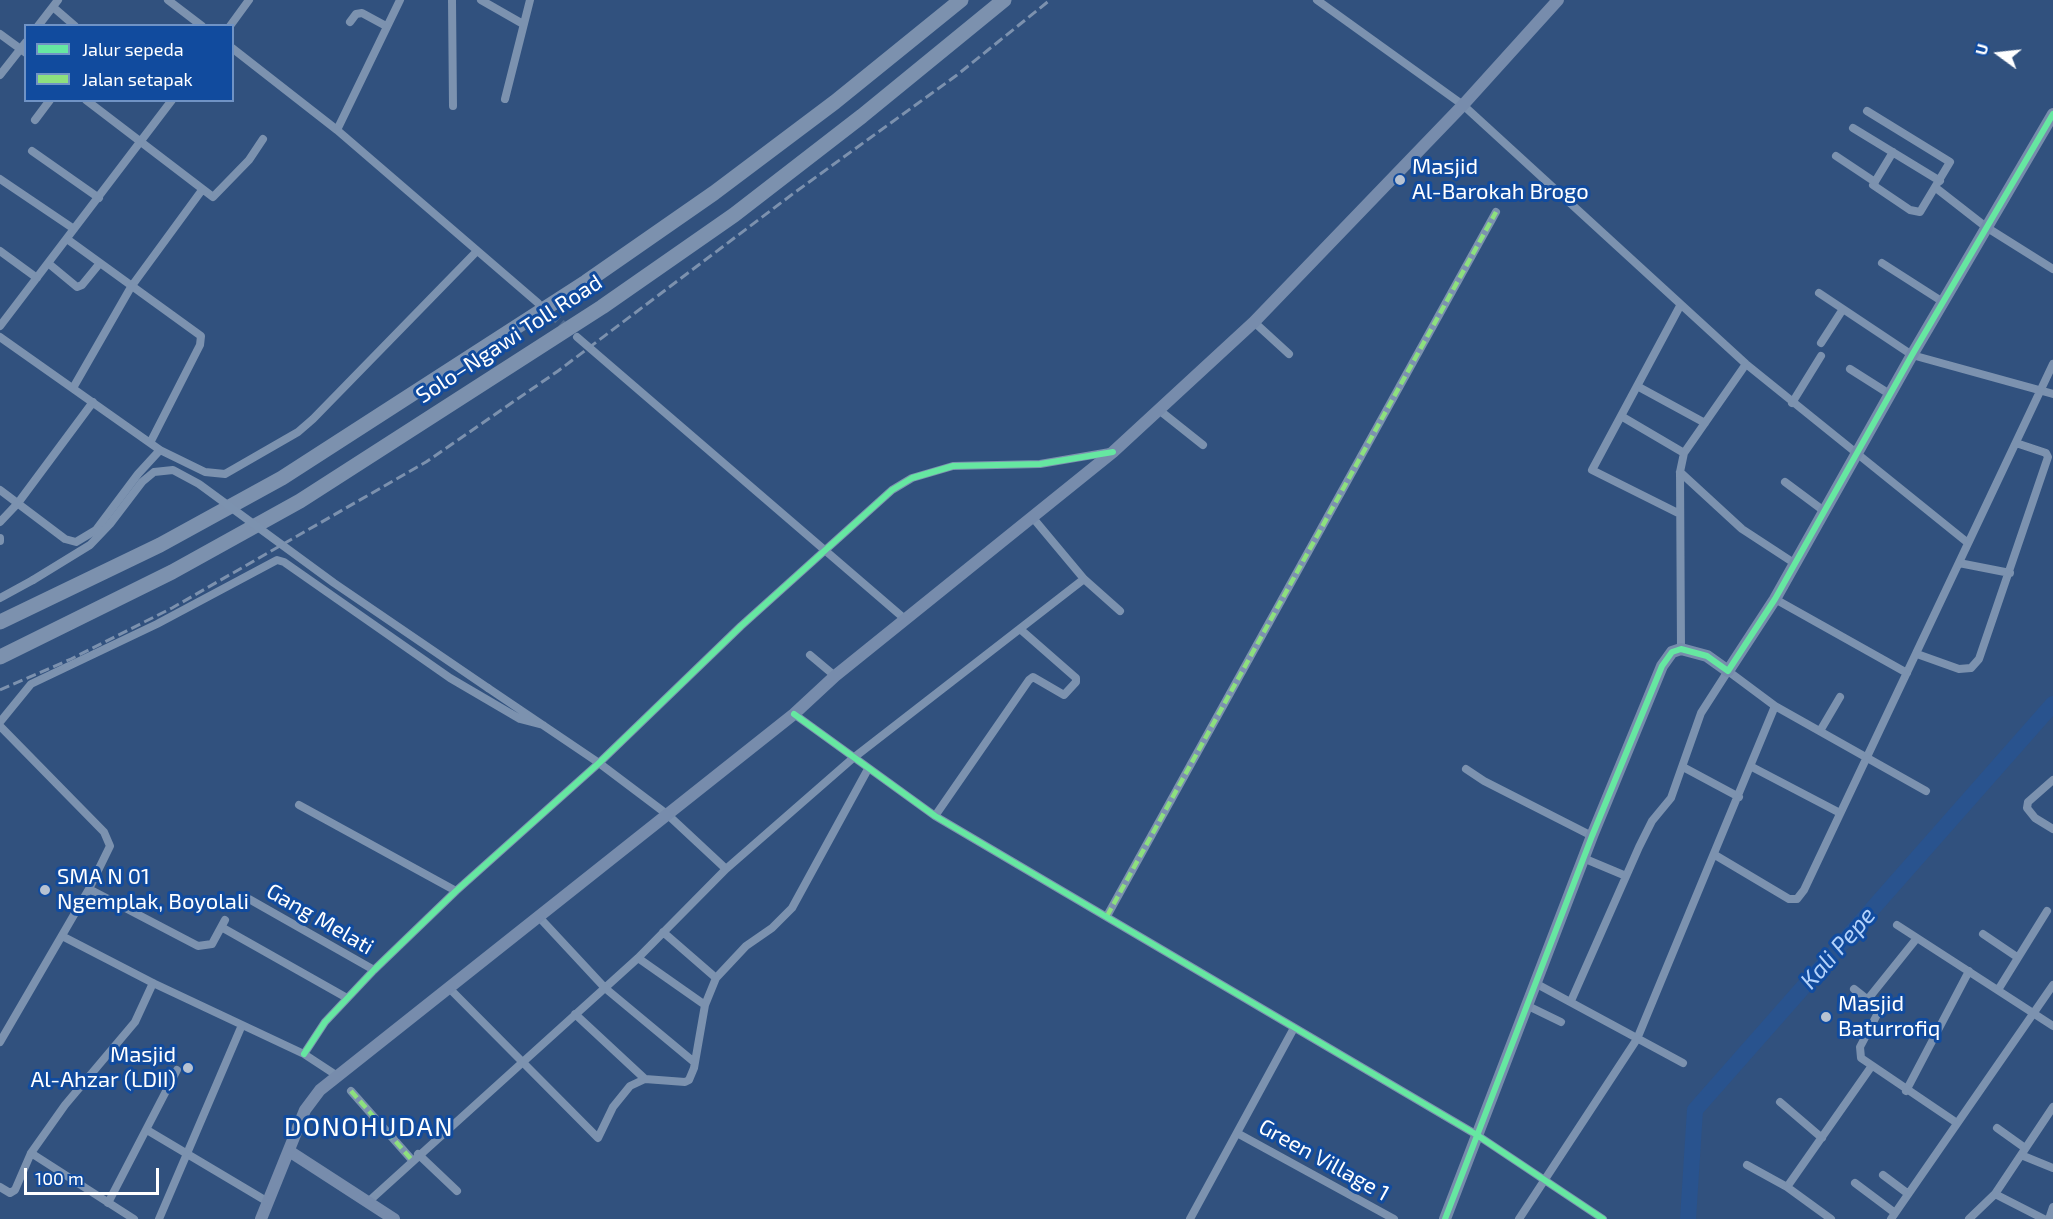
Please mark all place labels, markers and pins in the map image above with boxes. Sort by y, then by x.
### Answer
place label: Masjid Al-Barokah Brogo [1412,154,1589,206]
marker: Masjid Al-Barokah Brogo [1393,173,1407,187]
place label: SMA N 01 Ngemplak, Boyolali [57,864,249,915]
marker: SMA N 01 Ngemplak, Boyolali [38,883,52,897]
place label: Masjid Baturrofiq [1838,991,1940,1042]
marker: Masjid Baturrofiq [1819,1010,1833,1024]
place label: Masjid Al-Ahzar (LDII) [31,1042,176,1094]
marker: Masjid Al-Ahzar (LDII) [181,1061,195,1075]

